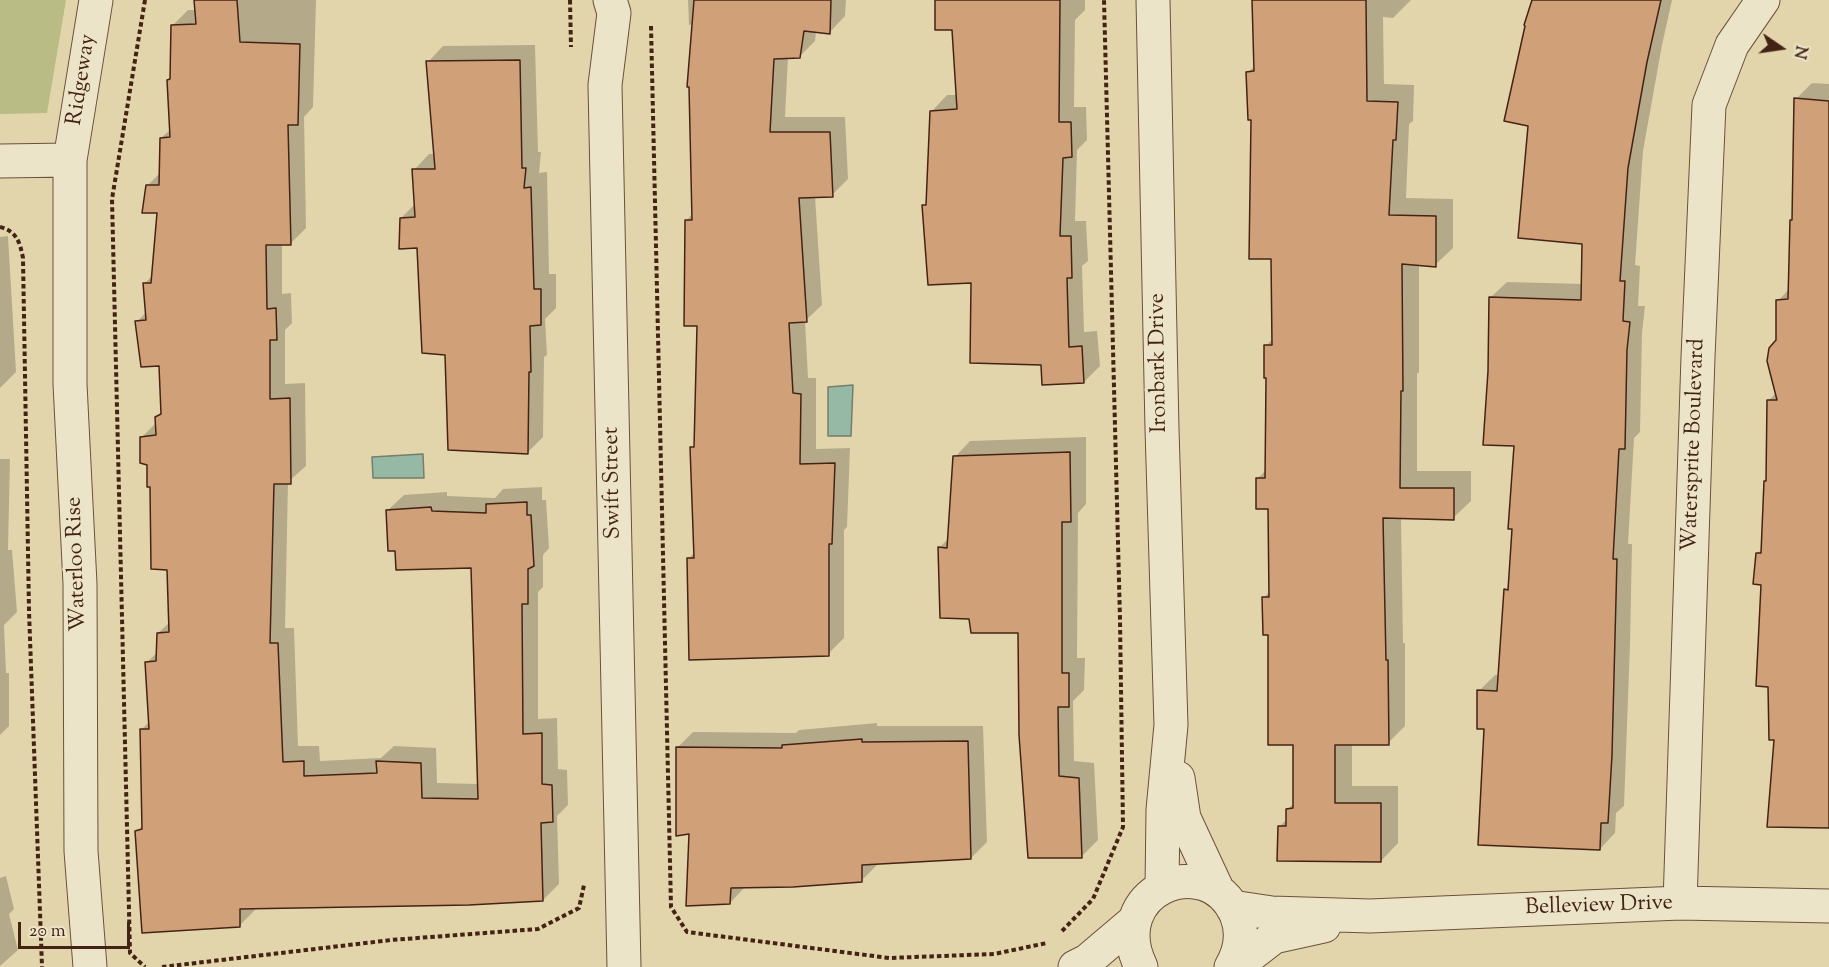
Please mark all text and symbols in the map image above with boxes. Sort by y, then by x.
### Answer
north arrow [1751,18,1811,78]
street label: Ridgeway [63,33,103,127]
text: N [1786,43,1812,61]
street label: Ironbark Drive [1146,293,1174,433]
street label: Watersprite Boulevard [1678,338,1712,552]
street label: Swift Street [600,427,628,539]
street label: Waterloo Rise [62,496,94,632]
street label: Belleview Drive [1525,891,1673,923]
scale bar [21,910,134,948]
text: 20 m [29,919,66,945]

